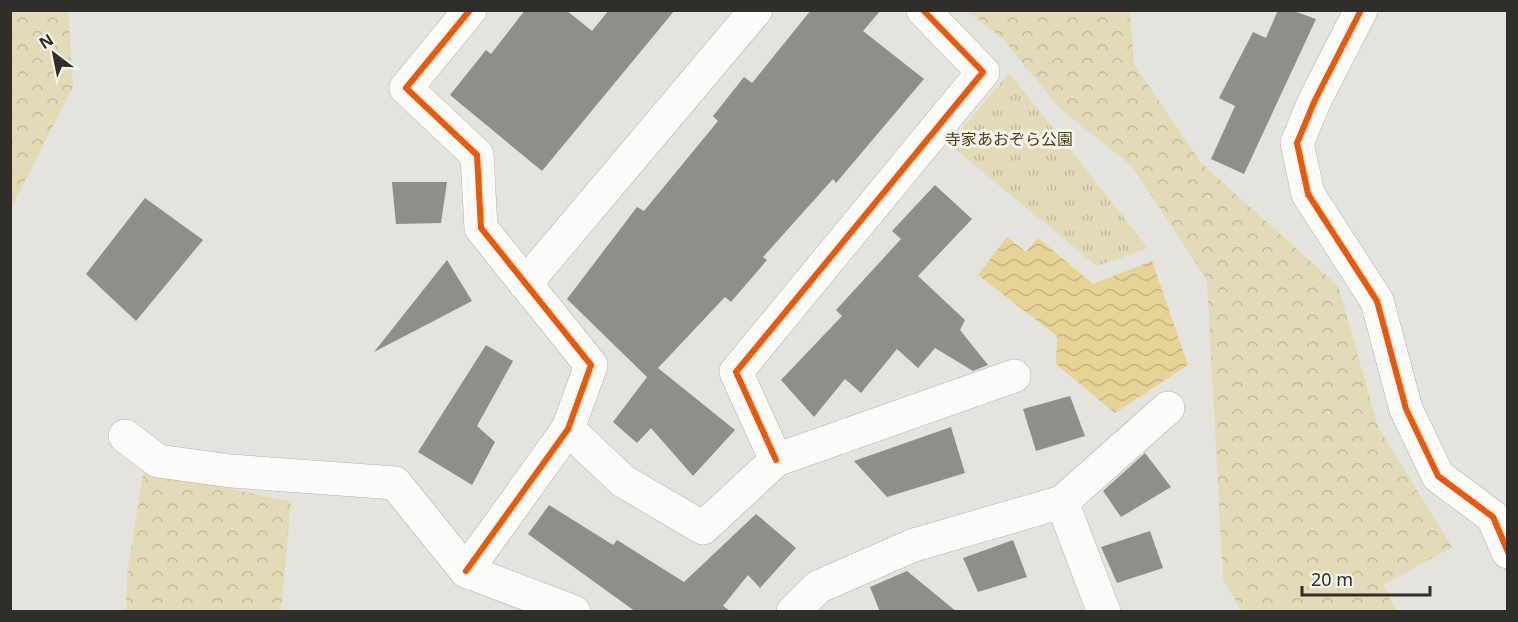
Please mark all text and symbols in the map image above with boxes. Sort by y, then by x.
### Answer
north arrow [24,24,84,84]
text: N [35,29,57,54]
park label: 寺家あおぞら公園 [945,128,1073,150]
scale bar [1302,559,1430,597]
text: 20 m [1311,567,1353,591]

